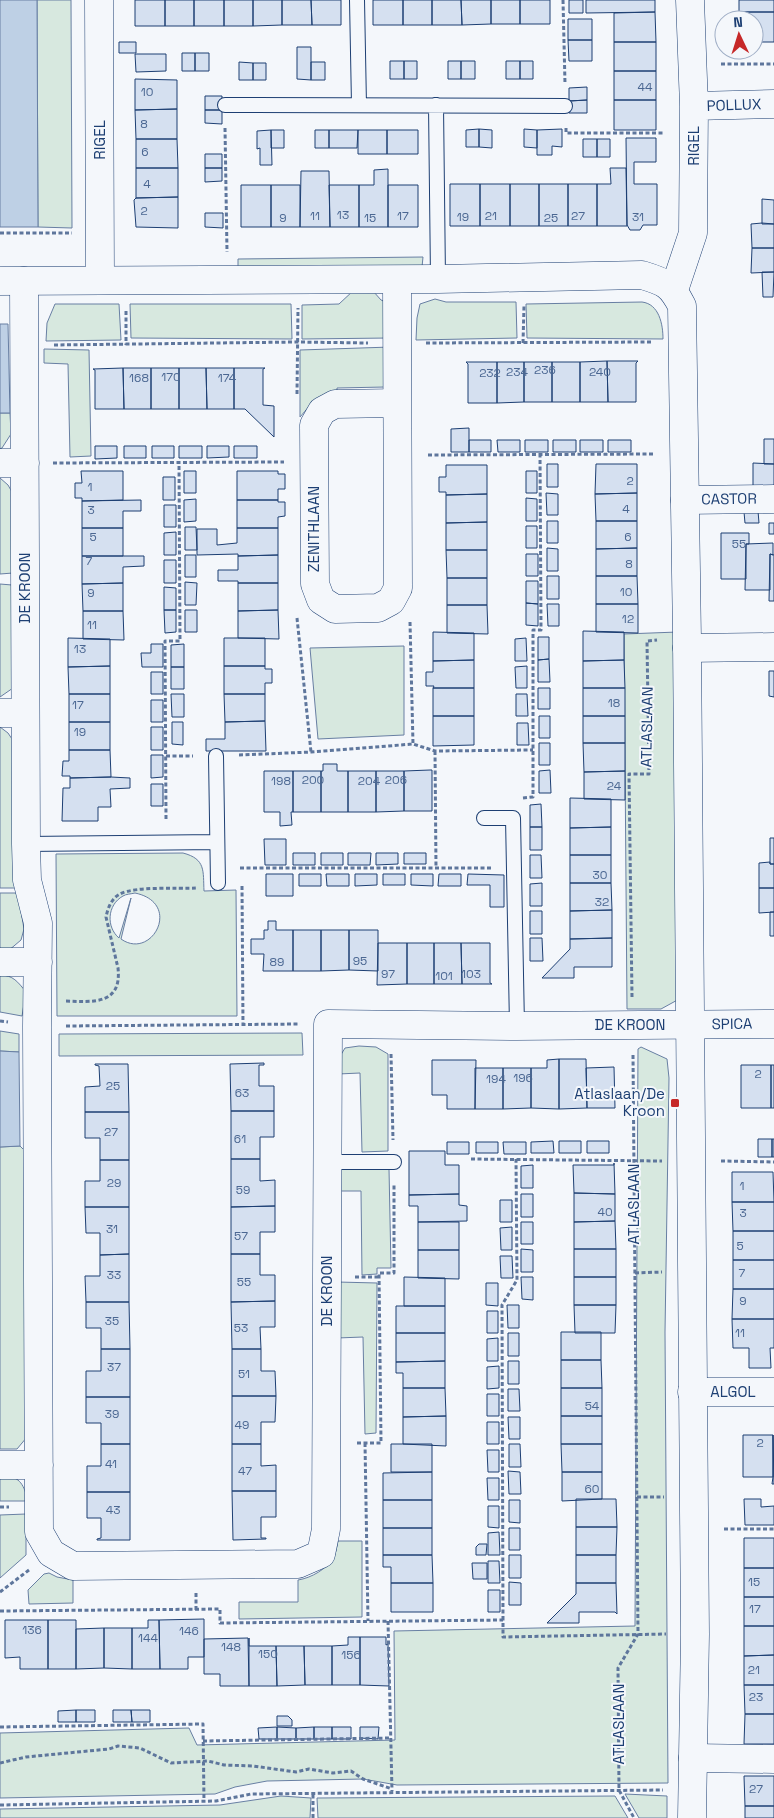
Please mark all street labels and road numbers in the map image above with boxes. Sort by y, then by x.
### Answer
street label: POLLUX [706,94,762,115]
street label: RIGEL [90,120,109,160]
street label: RIGEL [684,126,703,166]
street label: ZENITHLAAN [304,486,323,572]
street label: CASTOR [701,489,757,508]
street label: DE KROON [15,553,34,623]
street label: ATLASLAAN [636,686,657,768]
street label: SPICA [711,1014,753,1033]
street label: DE KROON [595,1015,665,1034]
street label: ATLASLAAN [624,1164,643,1244]
street label: DE KROON [317,1256,336,1326]
street label: ALGOL [710,1382,756,1401]
street label: ATLASLAAN [609,1684,628,1764]

